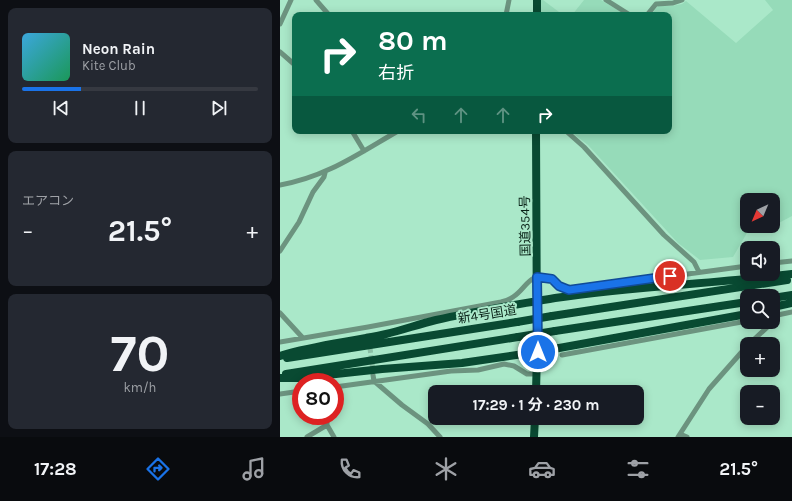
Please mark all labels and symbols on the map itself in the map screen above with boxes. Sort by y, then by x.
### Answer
north arrow [740,193,780,233]
street label: 国道354号 [517,195,533,257]
pin [653,259,687,293]
street label: 新4号国道 [457,302,517,326]
position arrow [517,331,559,373]
speed limit sign: 80 [292,373,344,425]

